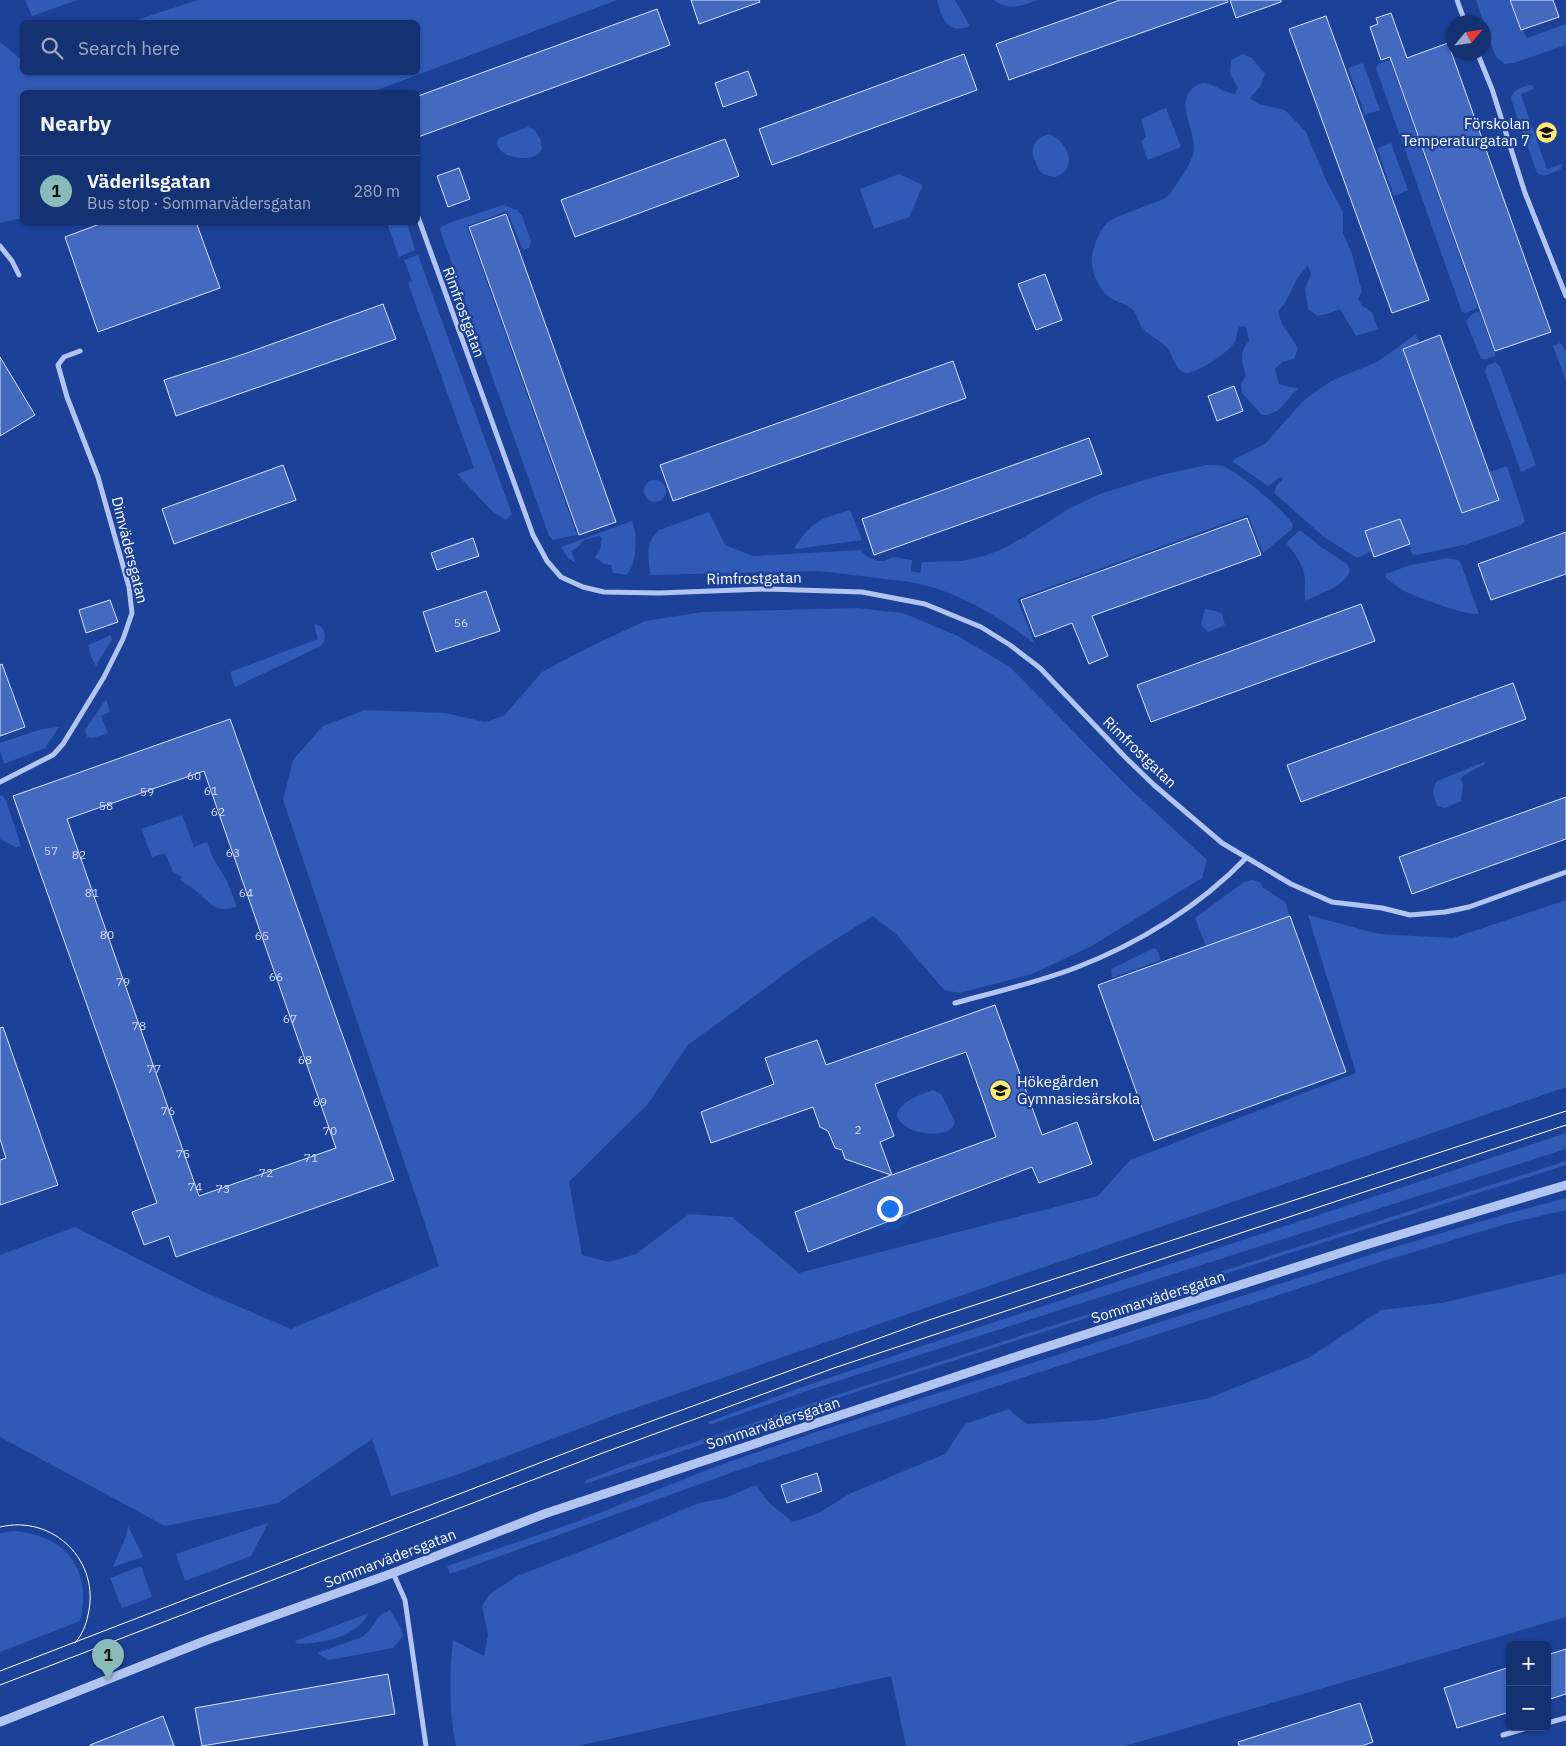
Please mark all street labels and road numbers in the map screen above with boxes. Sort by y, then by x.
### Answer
street label: Rimfrostgatan [439,264,489,360]
street label: Dimvädersgatan [108,495,152,605]
street label: Rimfrostgatan [706,568,802,588]
street label: Rimfrostgatan [1099,712,1181,792]
street label: Sommarvädersgatan [1089,1266,1227,1328]
street label: Sommarvädersgatan [704,1392,842,1454]
street label: Sommarvädersgatan [321,1524,459,1592]

